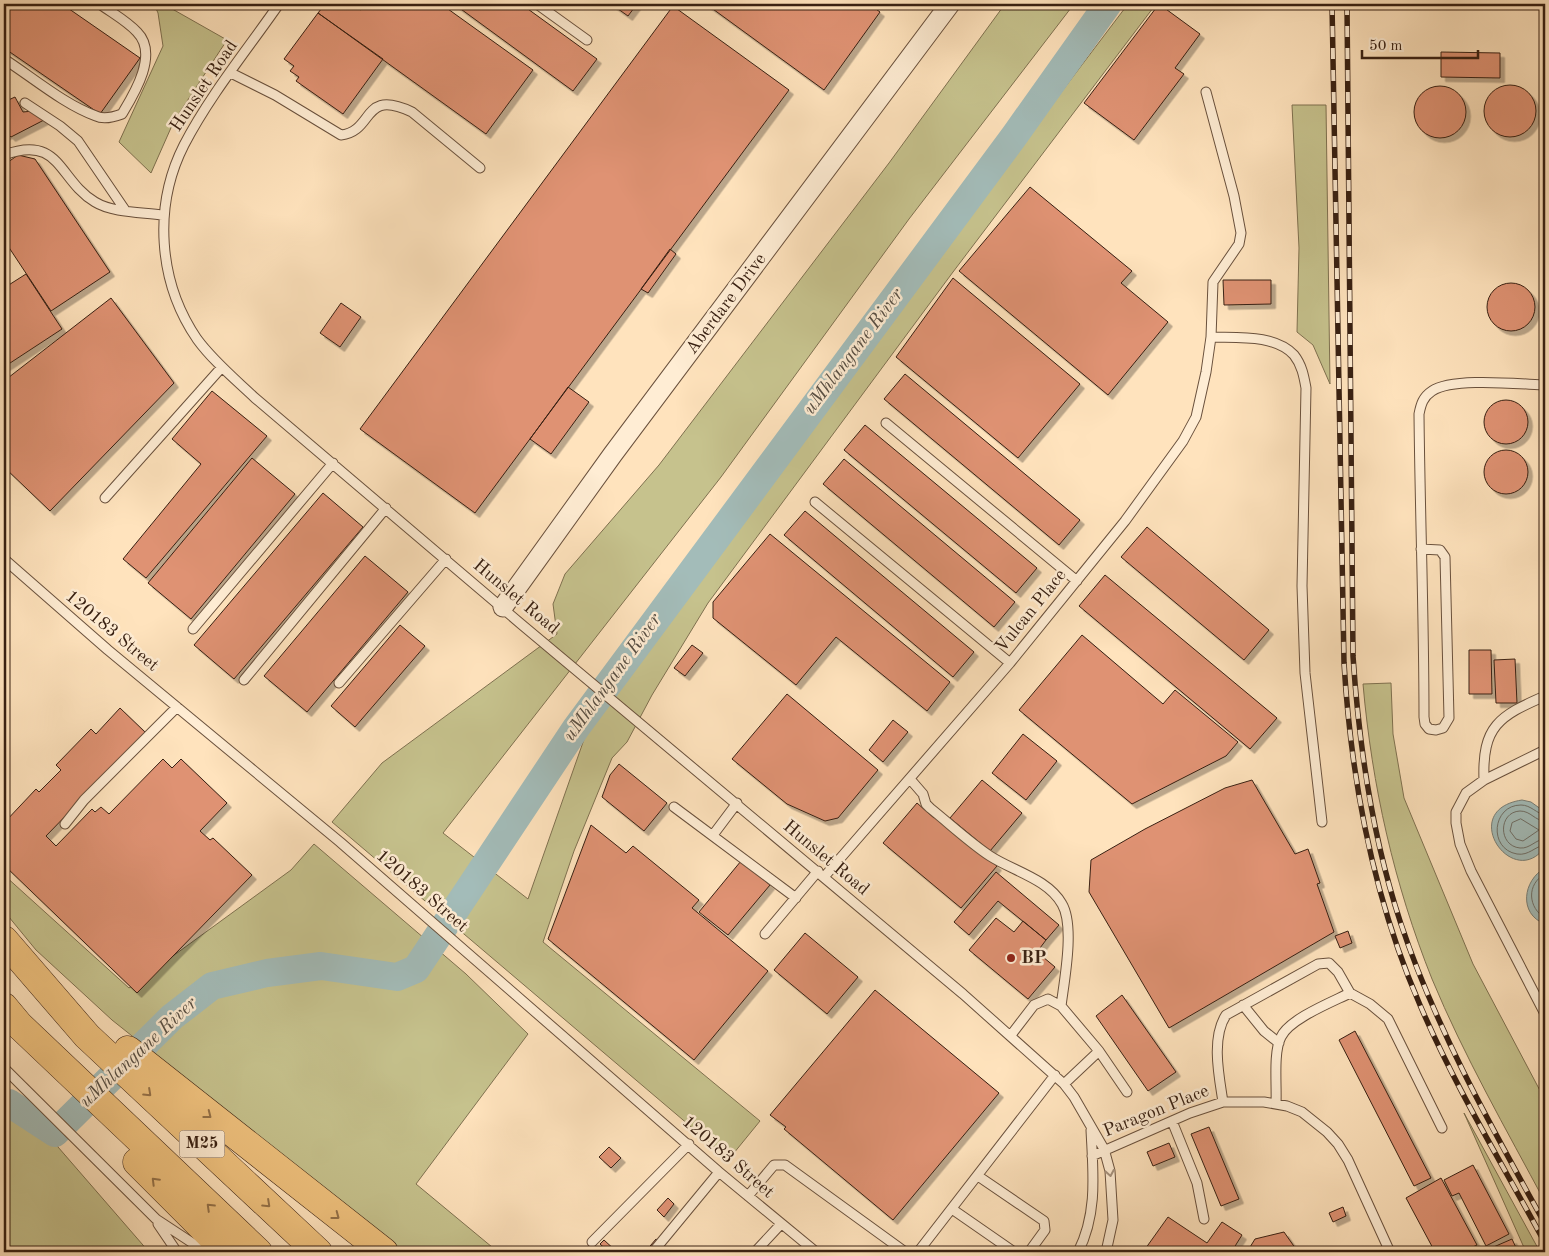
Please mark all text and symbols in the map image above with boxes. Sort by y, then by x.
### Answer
scale bar [1362,28,1478,60]
street label: Hunslet Road [167,37,241,135]
text: 50 m [1369,39,1403,54]
street label: Aberdare Drive [682,250,770,358]
water label: uMhlangane River [801,285,908,419]
street label: Hunslet Road [470,556,562,638]
street label: Vulcan Place [992,566,1070,656]
street label: 120183 Street [62,587,162,675]
water label: uMhlangane River [561,610,666,745]
street label: Hunslet Road [780,817,872,899]
street label: 120183 Street [373,846,471,936]
place label: BP [1021,949,1046,967]
marker: BP [1005,952,1017,964]
water label: uMhlangane River [77,994,202,1112]
street label: Paragon Place [1101,1082,1211,1140]
one-way arrow [142,1087,151,1096]
one-way arrow [202,1110,211,1118]
street label: 120183 Street [679,1112,777,1202]
road number: M25 [180,1130,224,1158]
one-way arrow [1104,1170,1115,1178]
one-way arrow [152,1177,161,1186]
one-way arrow [261,1198,270,1207]
one-way arrow [207,1204,216,1213]
one-way arrow [330,1210,340,1219]

